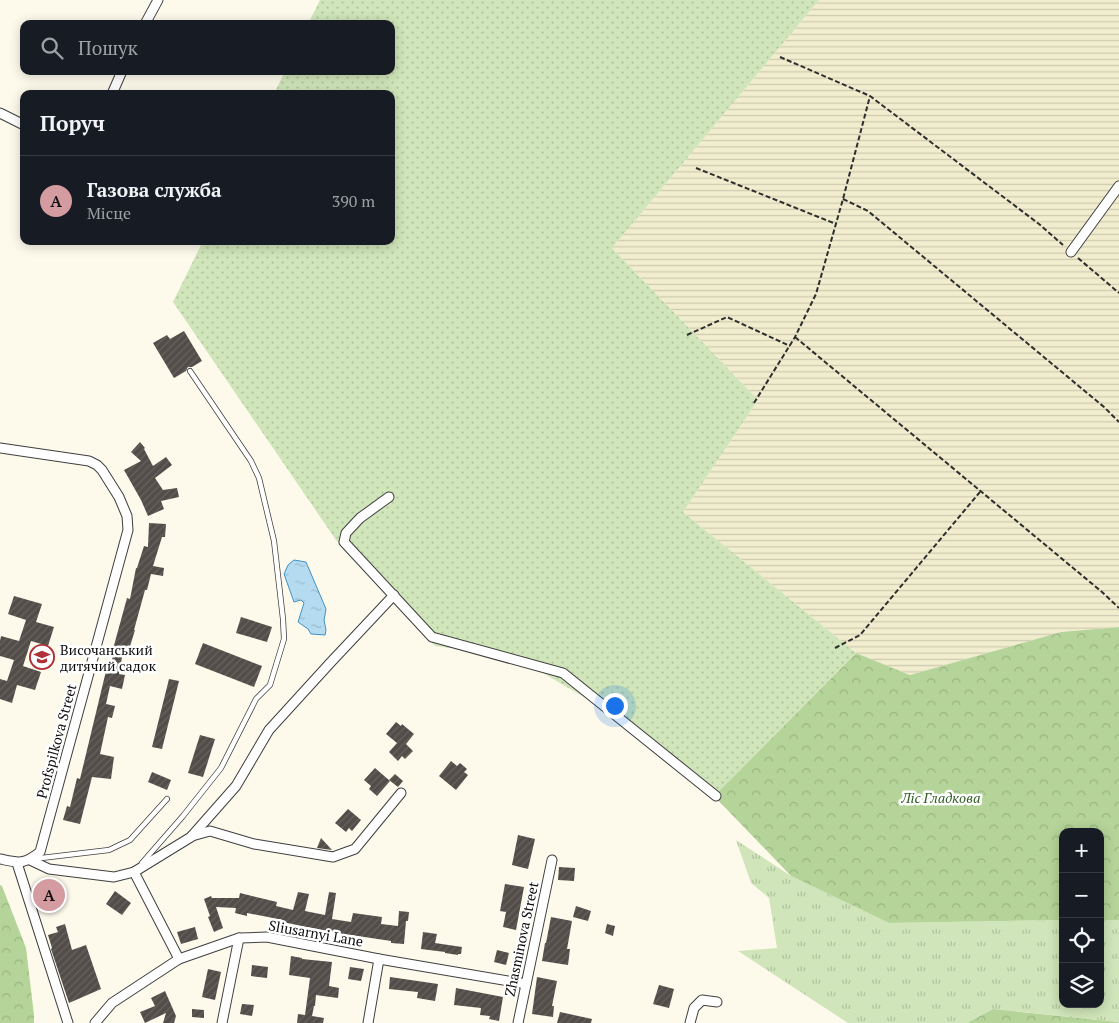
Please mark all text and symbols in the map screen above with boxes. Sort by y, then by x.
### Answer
search box [20,20,395,75]
icon: search [38,34,66,62]
text: Пошук [78,35,138,60]
text: Поруч [40,109,105,137]
text: Газова служба [87,177,221,202]
text: A [50,190,62,212]
text: 390 m [332,190,375,212]
text: Місце [87,202,131,224]
place label: Височанський дитячий садок [60,640,156,675]
school or university icon: Височанський дитячий садок [29,644,55,670]
street label: Profspilkova Street [32,681,81,801]
your location [602,693,628,719]
park label: Ліс Гладкова [900,788,981,807]
map controls [1059,828,1104,1008]
button: + [1059,828,1104,873]
button: − [1059,873,1104,918]
pin: A [33,876,65,914]
street label: Zhasminova Street [500,879,543,998]
street label: Sliusarnyi Lane [267,915,365,951]
button: locate [1059,918,1104,963]
button: layers [1059,963,1104,1008]

